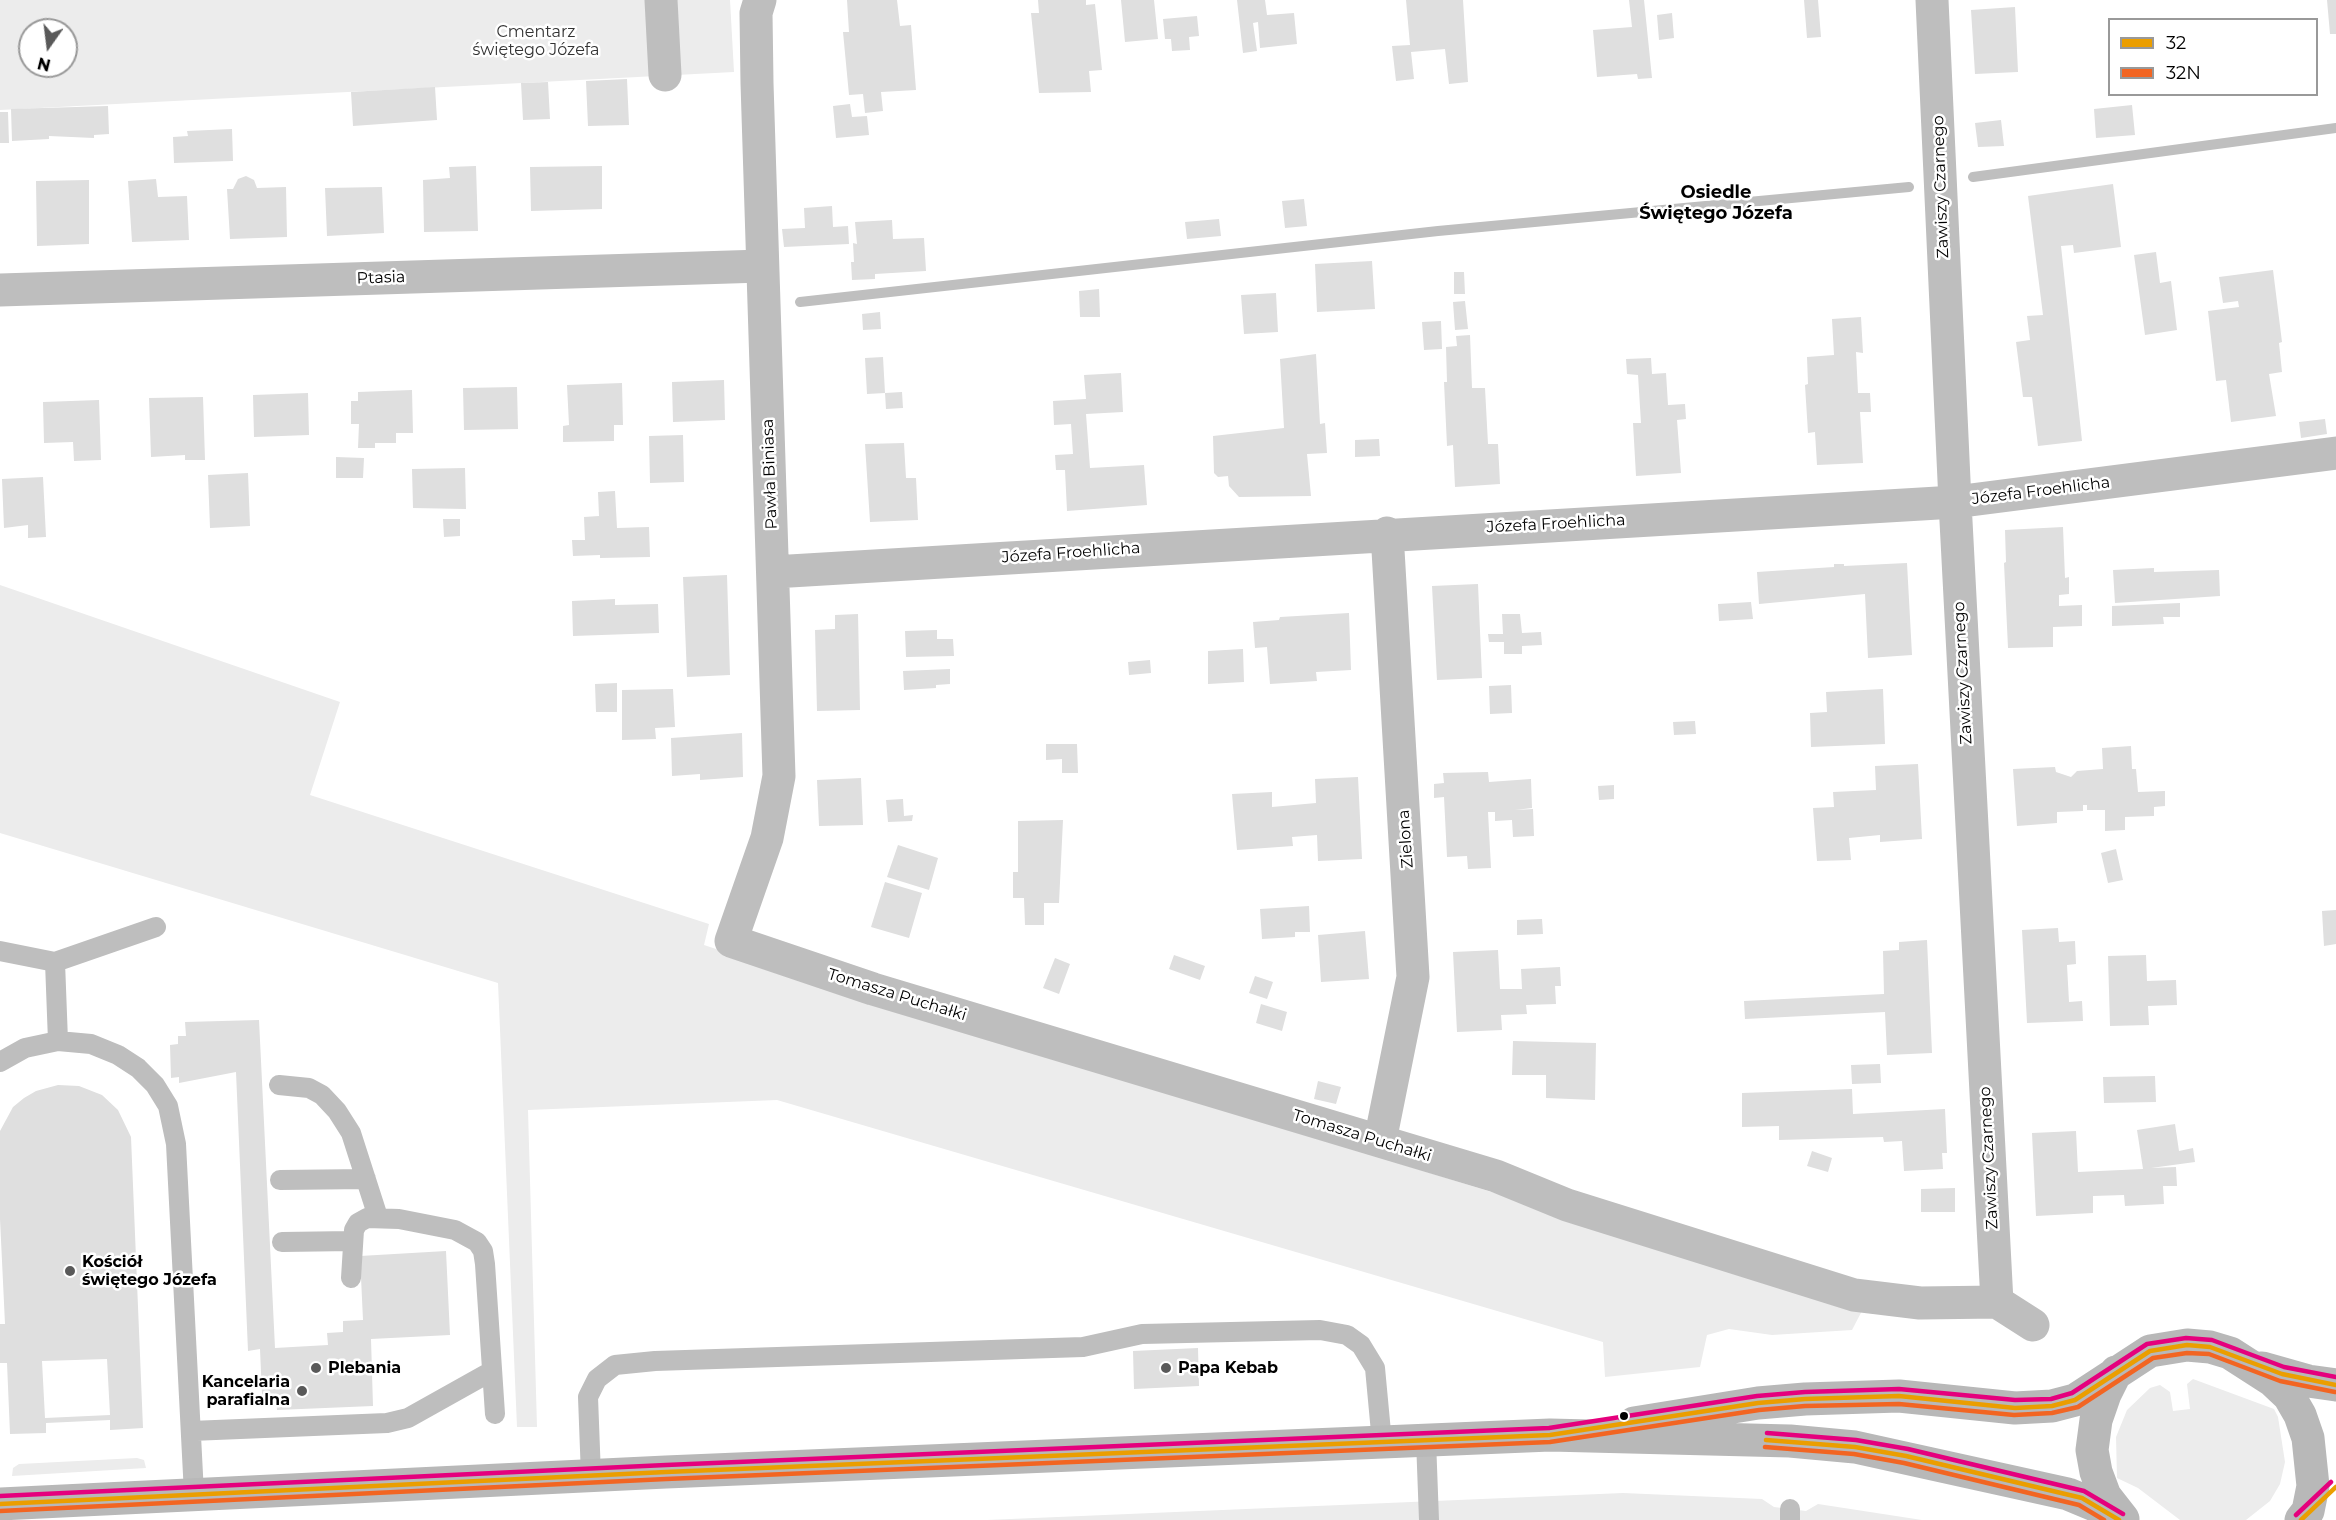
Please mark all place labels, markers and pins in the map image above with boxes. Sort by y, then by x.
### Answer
place label: Kościół świętego Józefa [82,1252,217,1290]
marker: Kościół świętego Józefa [63,1264,77,1278]
place label: Plebania [328,1358,401,1378]
place label: Papa Kebab [1178,1358,1278,1378]
marker: Plebania [309,1361,323,1375]
marker: Papa Kebab [1159,1361,1173,1375]
place label: Kancelaria parafialna [202,1372,290,1410]
marker: Kancelaria parafialna [295,1384,309,1398]
unlabelled marker [1618,1410,1630,1422]

